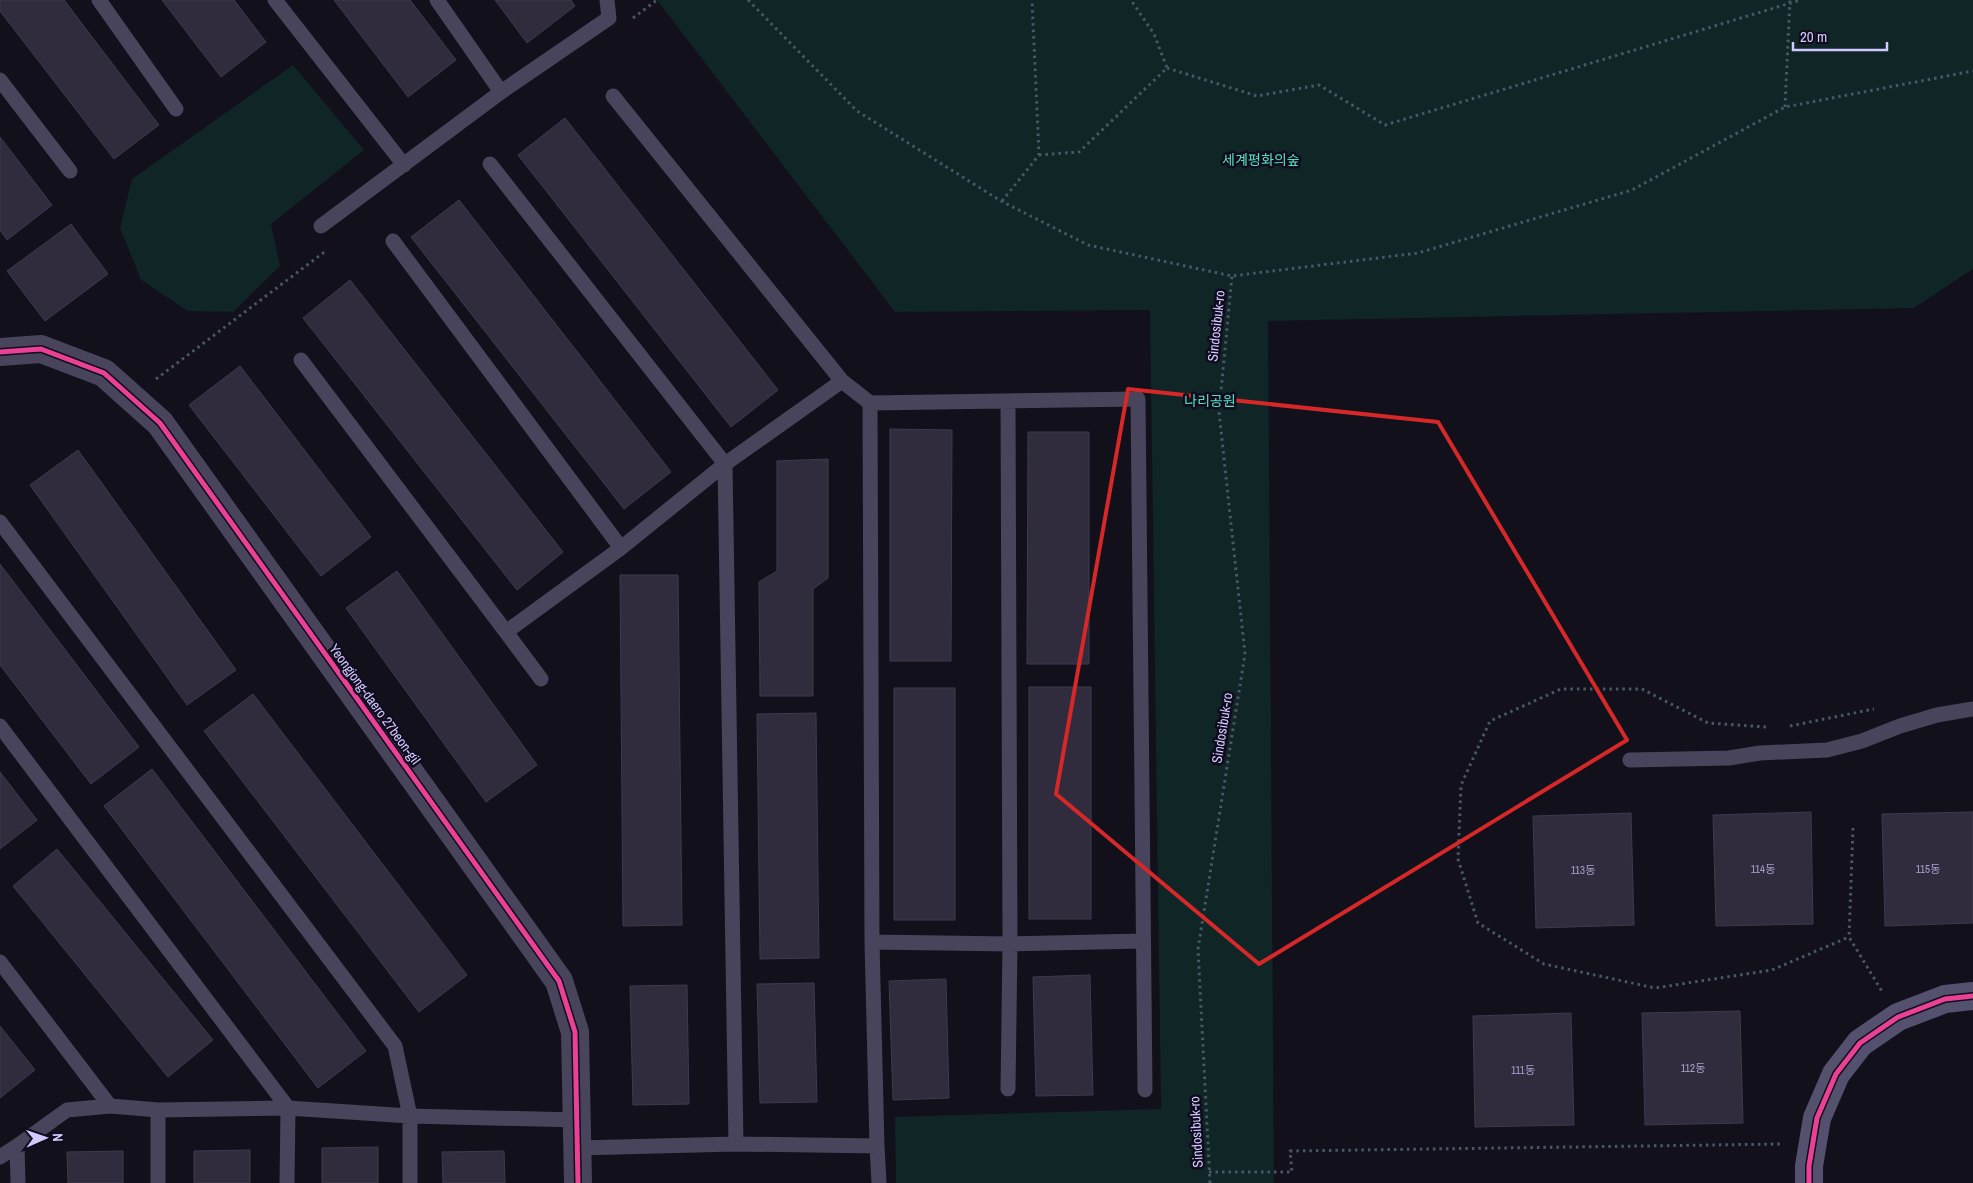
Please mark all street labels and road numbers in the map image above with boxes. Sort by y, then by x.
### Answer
street label: Sindosibuk-ro [1203,290,1229,362]
street label: Yeongjong-daero 27beon-gil [325,640,425,768]
street label: Sindosibuk-ro [1208,691,1236,765]
street label: Sindosibuk-ro [1185,1096,1207,1168]

